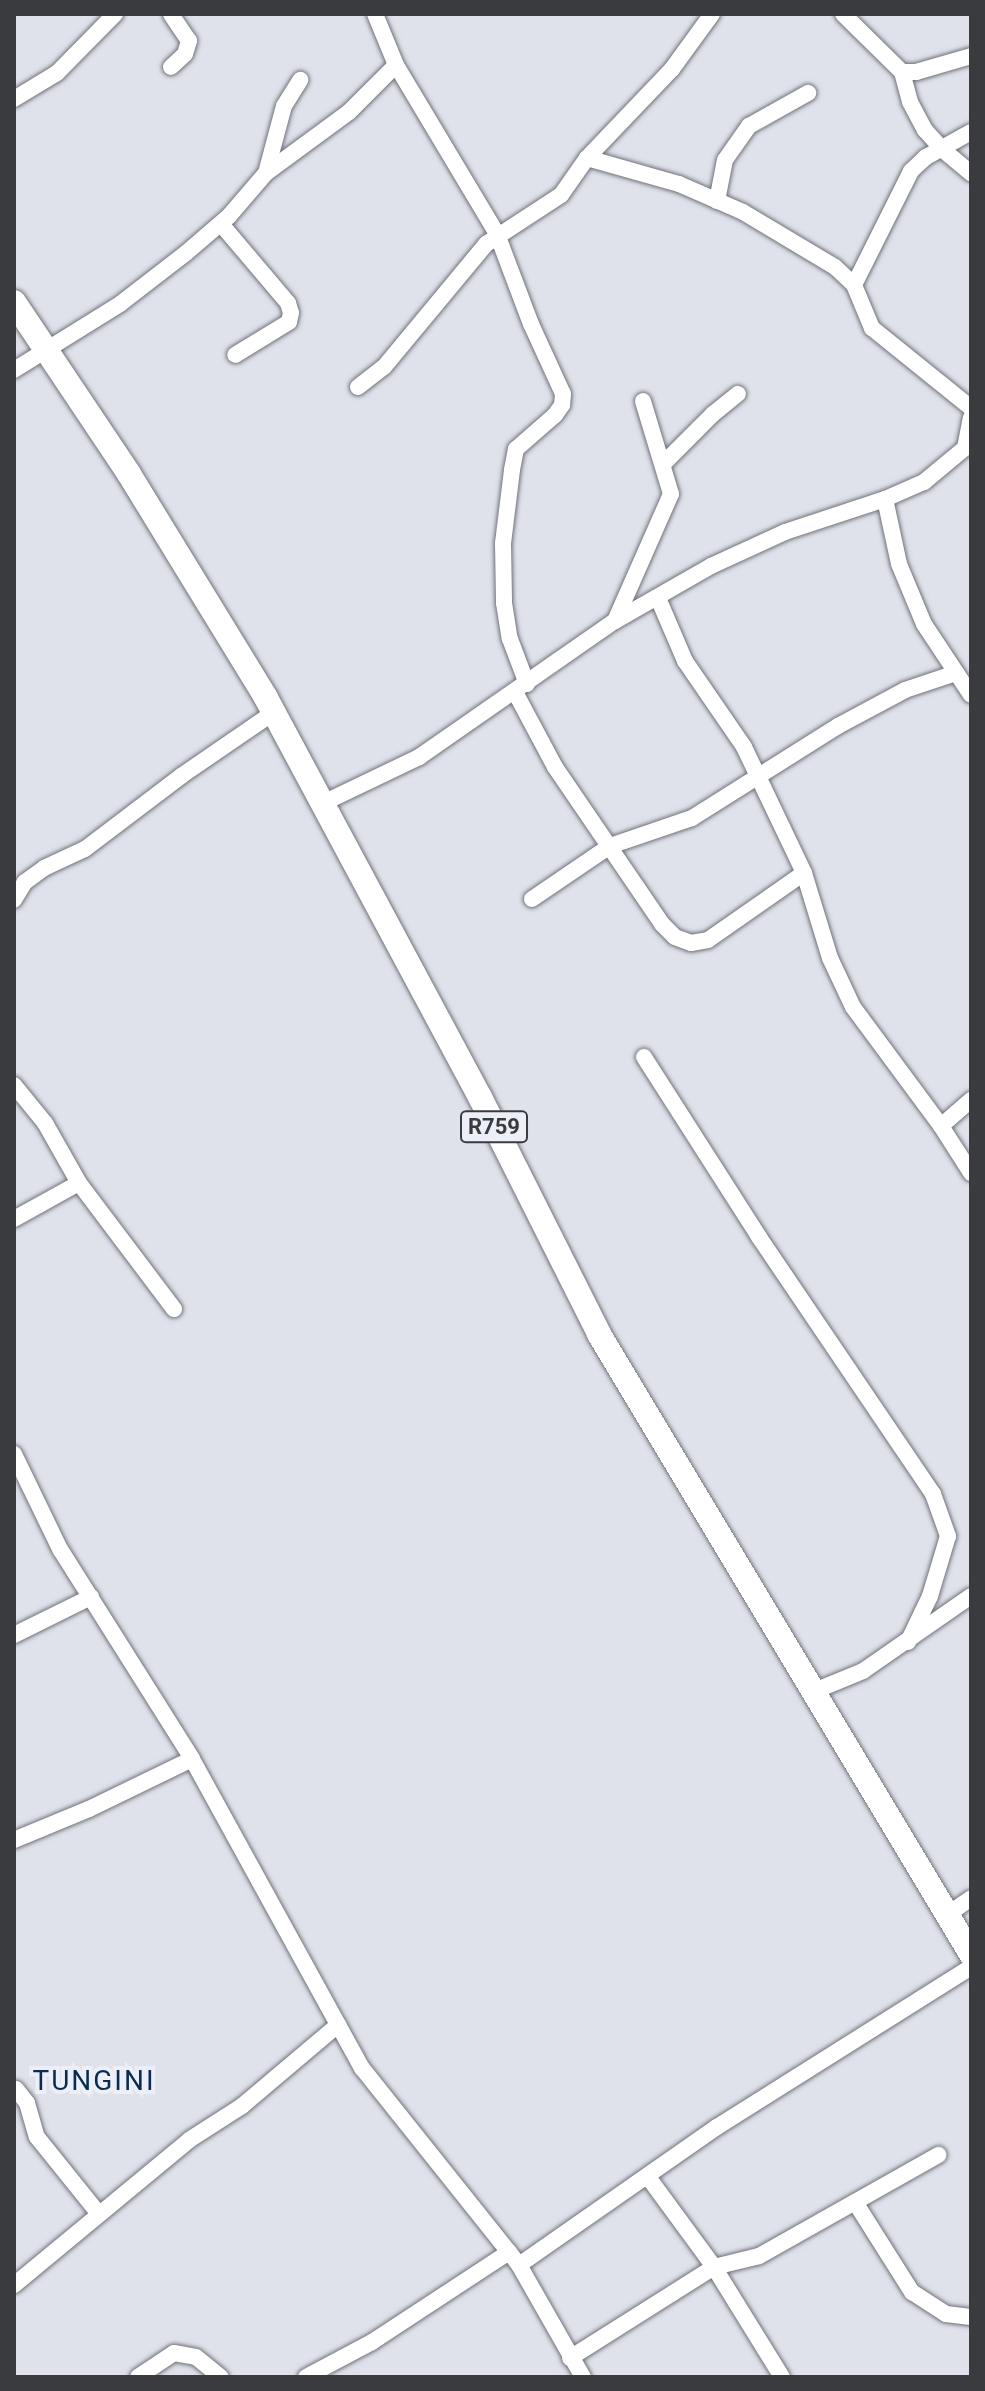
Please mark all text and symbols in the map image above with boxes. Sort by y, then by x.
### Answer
road number: R759 [460,1109,528,1145]
district label: TUNGINI [32,2064,156,2098]

